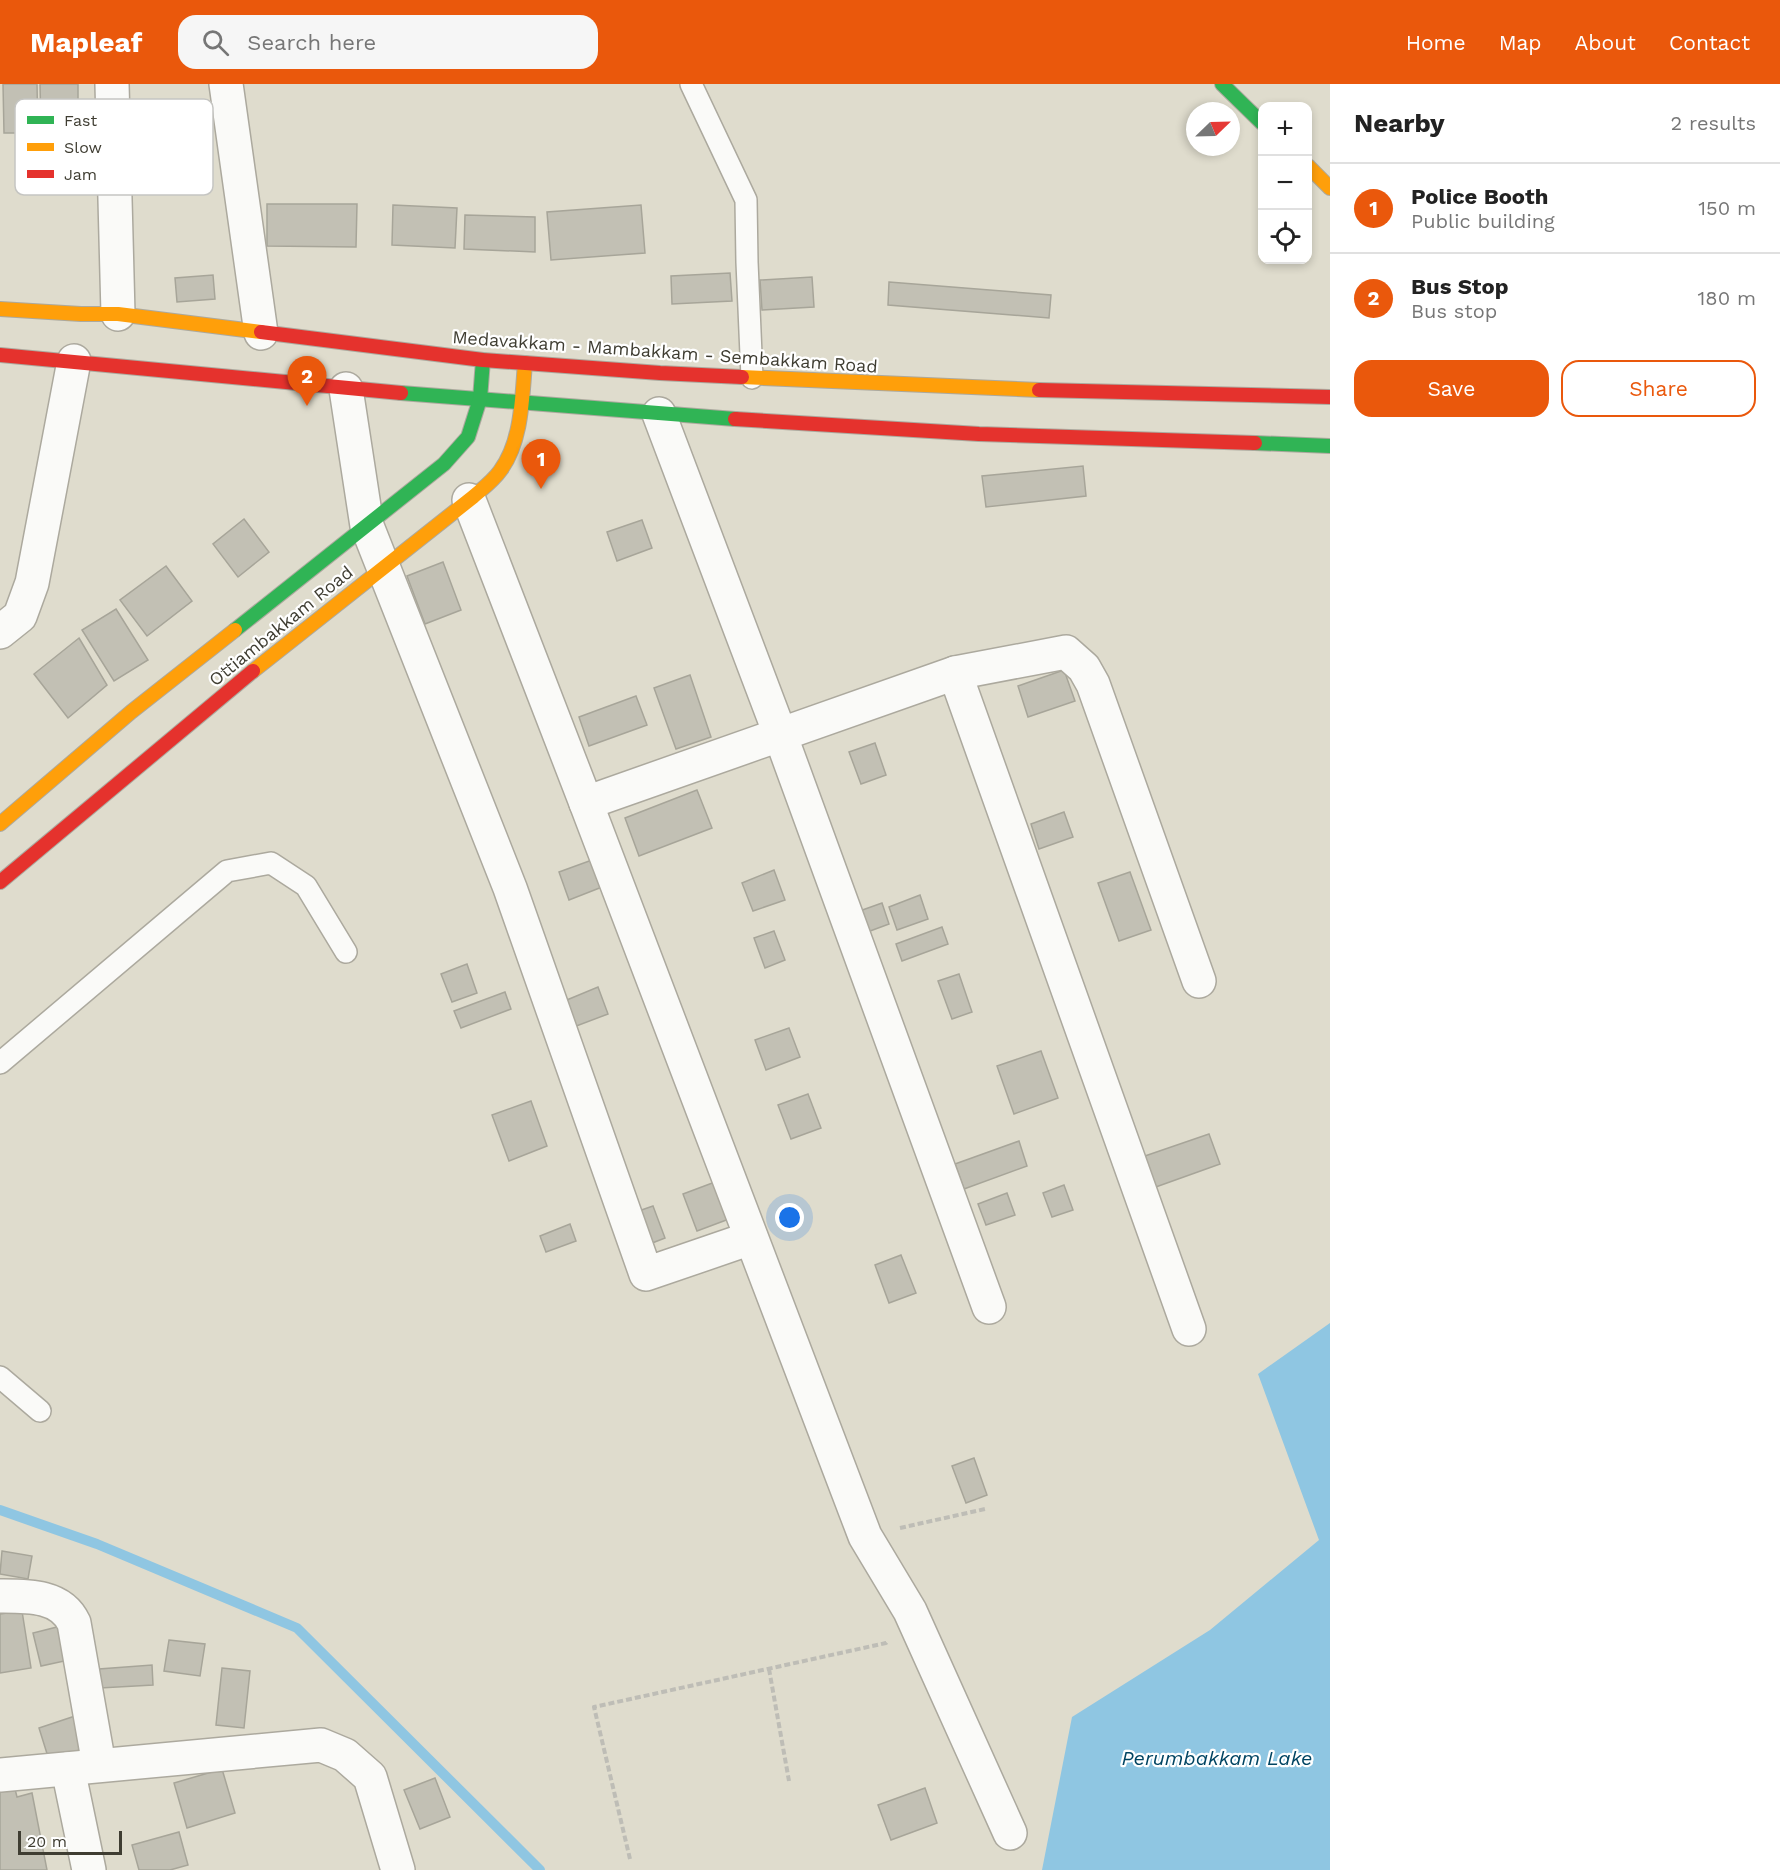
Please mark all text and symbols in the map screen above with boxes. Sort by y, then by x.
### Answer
search box [178,15,598,69]
text: Mapleaf [30,26,142,59]
icon: search [199,26,232,59]
text: Search here [247,30,376,55]
text: Home [1406,30,1466,55]
text: Map [1499,30,1542,55]
text: About [1575,30,1636,55]
text: Contact [1669,30,1750,55]
legend [15,99,213,195]
north arrow [1186,102,1240,156]
map controls [1258,102,1312,264]
button: + [1258,102,1312,156]
text: Nearby [1354,108,1445,138]
text: Fast [64,111,97,130]
text: 2 results [1671,111,1756,135]
text: Slow [64,138,102,157]
button: − [1258,156,1312,210]
text: Jam [64,165,97,184]
text: Police Booth [1411,184,1548,209]
text: 1 [1369,196,1378,220]
text: 150 m [1698,196,1756,220]
text: Public building [1411,209,1555,233]
button: locate [1258,210,1312,264]
text: Bus Stop [1411,274,1508,299]
text: 2 [1368,286,1379,310]
text: 180 m [1698,286,1756,310]
text: Bus stop [1411,299,1497,323]
street label: Medavakkam - Mambakkam - Sembakkam Road [452,326,878,377]
pin: 2 [288,356,326,406]
button: Save [1354,360,1549,417]
button: Share [1561,360,1756,417]
pin: 1 [522,440,560,489]
street label: Ottiambakkam Road [205,561,357,690]
your location [775,1203,804,1232]
water label: Perumbakkam Lake [1121,1746,1313,1770]
scale bar [18,1828,122,1856]
text: 20 m [27,1832,67,1851]

